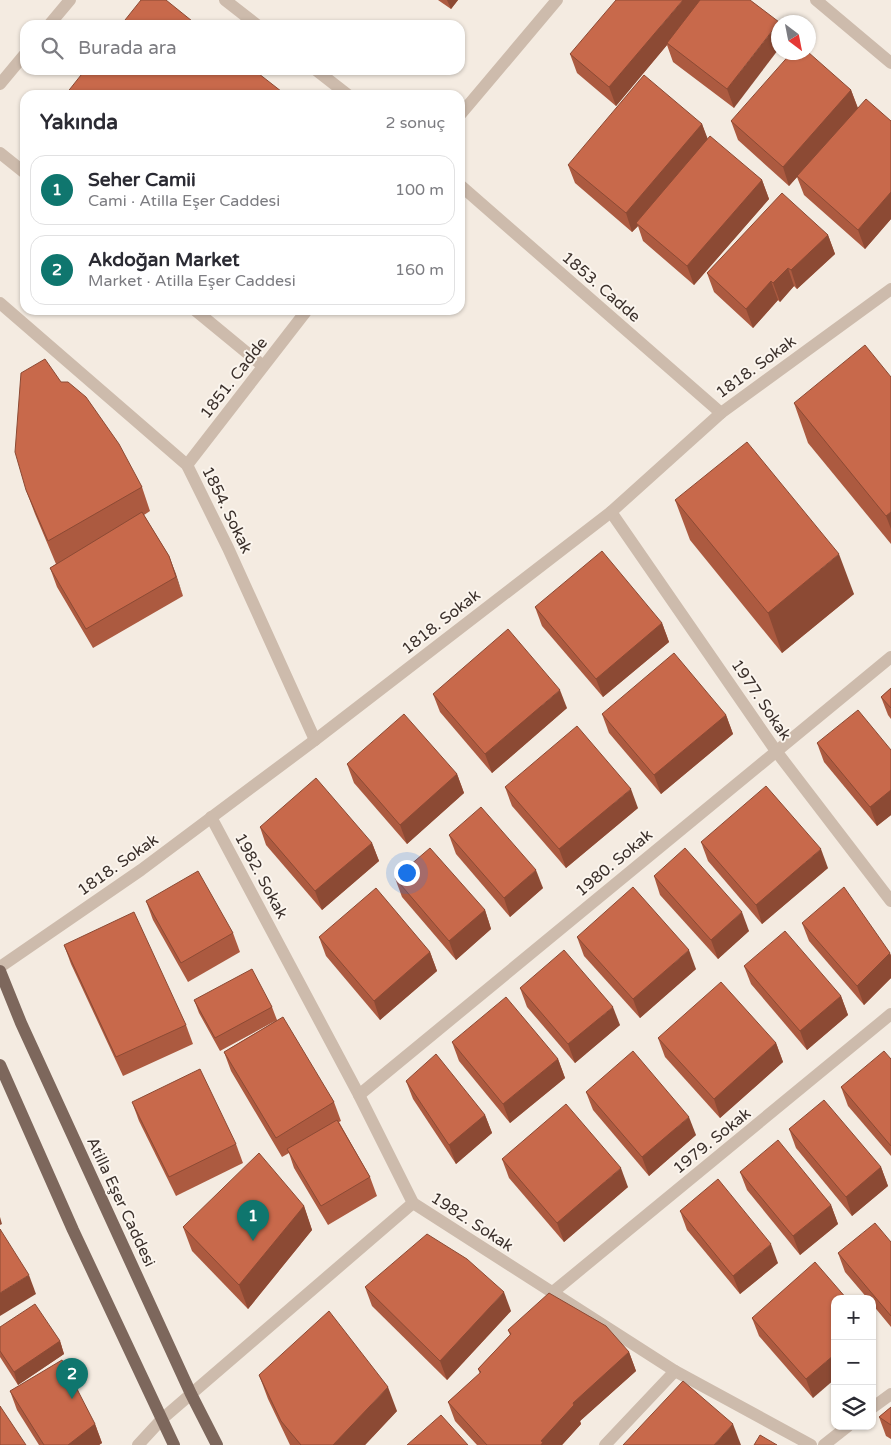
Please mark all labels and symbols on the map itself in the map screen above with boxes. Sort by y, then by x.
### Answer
north arrow [771,15,816,60]
street label: 1853. Cadde [558,247,644,327]
street label: 1818. Sokak [712,331,800,403]
street label: 1851. Cadde [196,333,272,423]
street label: 1854. Sokak [197,463,257,557]
street label: 1818. Sokak [398,585,485,659]
street label: 1977. Sokak [727,656,796,745]
street label: 1980. Sokak [571,825,657,901]
street label: 1818. Sokak [74,830,163,900]
street label: 1982. Sokak [230,830,292,923]
your location [394,860,420,886]
street label: 1979. Sokak [669,1103,755,1178]
street label: Atilla Eşer Caddesi [82,1134,160,1270]
street label: 1982. Sokak [427,1188,517,1256]
pin: 1 [237,1200,269,1241]
pin: 2 [56,1358,88,1399]

